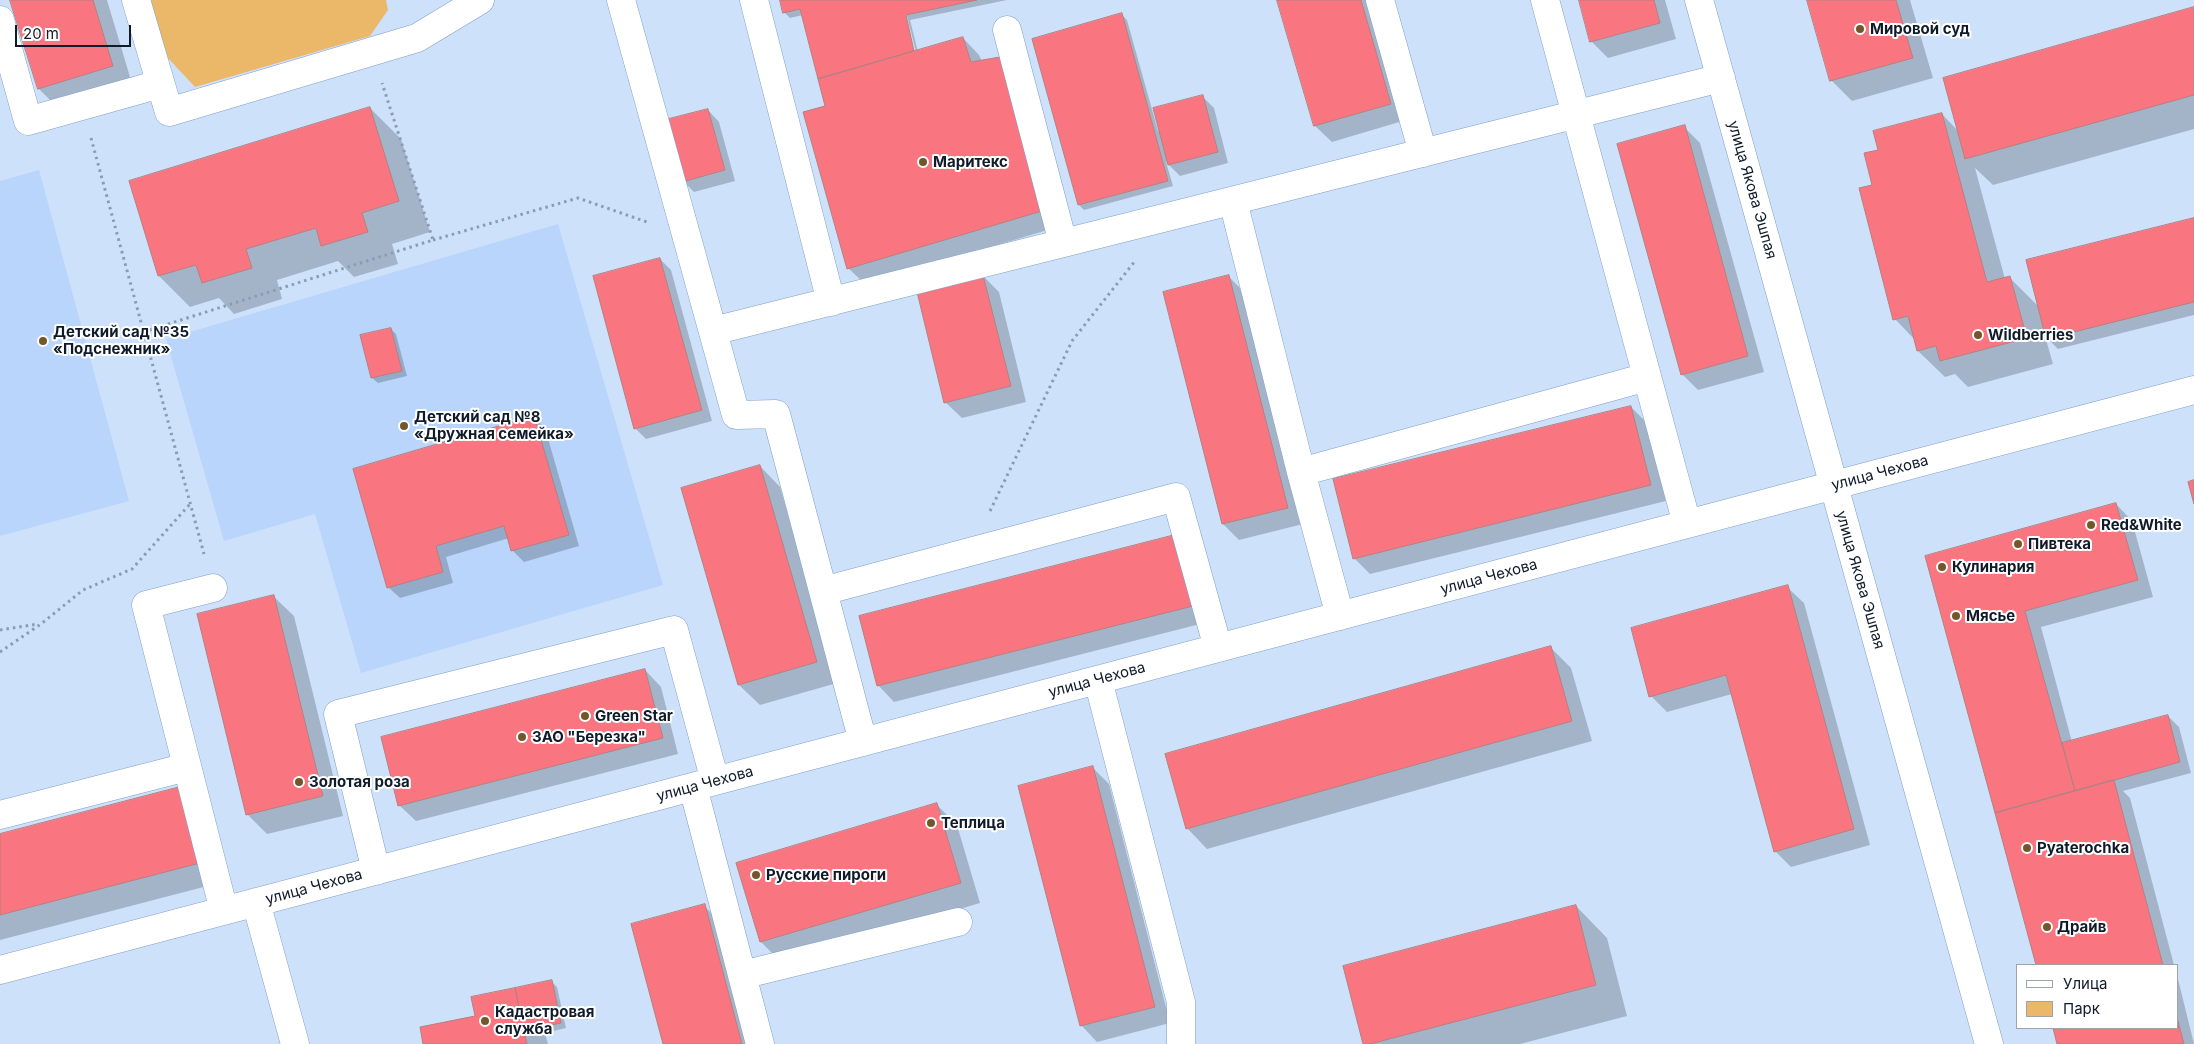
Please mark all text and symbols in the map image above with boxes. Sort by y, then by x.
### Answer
scale bar [18,15,134,47]
place label: Мировой суд [1870,20,1970,38]
marker: Мировой суд [1854,23,1866,35]
text: 20 m [23,24,59,43]
street label: улица Якова Эшпая [1724,119,1780,261]
place label: Маритекс [933,153,1008,171]
marker: Маритекс [917,156,929,168]
place label: Детский сад №35 «Подснежник» [53,323,189,358]
place label: Wildberries [1988,326,2073,344]
marker: Wildberries [1972,329,1984,341]
marker: Детский сад №35 «Подснежник» [37,335,49,347]
place label: Детский сад №8 «Дружная семейка» [414,408,574,443]
marker: Детский сад №8 «Дружная семейка» [398,420,410,432]
street label: улица Чехова [1830,451,1930,495]
street label: улица Якова Эшпая [1832,509,1888,651]
place label: Red&White [2101,516,2182,534]
marker: Red&White [2085,519,2097,531]
place label: Пивтека [2028,535,2091,553]
marker: Пивтека [2012,538,2024,550]
street label: улица Чехова [1439,555,1539,599]
place label: Кулинария [1952,558,2034,576]
marker: Кулинария [1936,561,1948,573]
place label: Мясье [1966,607,2015,625]
marker: Мясье [1950,610,1962,622]
street label: улица Чехова [1047,658,1147,702]
place label: Green Star [595,707,673,725]
marker: Green Star [579,710,591,722]
place label: ЗАО "Березка" [532,728,646,746]
marker: ЗАО "Березка" [516,731,528,743]
street label: улица Чехова [655,762,755,806]
place label: Золотая роза [309,773,410,791]
marker: Золотая роза [293,776,305,788]
place label: Теплица [941,814,1005,832]
marker: Теплица [925,817,937,829]
place label: Pyaterochka [2037,839,2129,857]
marker: Pyaterochka [2021,842,2033,854]
street label: улица Чехова [264,865,364,909]
place label: Русские пироги [766,866,886,884]
marker: Русские пироги [750,869,762,881]
place label: Драйв [2057,918,2106,936]
marker: Драйв [2041,921,2053,933]
legend [2016,964,2179,1029]
text: Улица [2063,974,2107,993]
text: Парк [2063,999,2100,1018]
place label: Кадастровая служба [495,1003,594,1038]
marker: Кадастровая служба [479,1015,491,1027]

